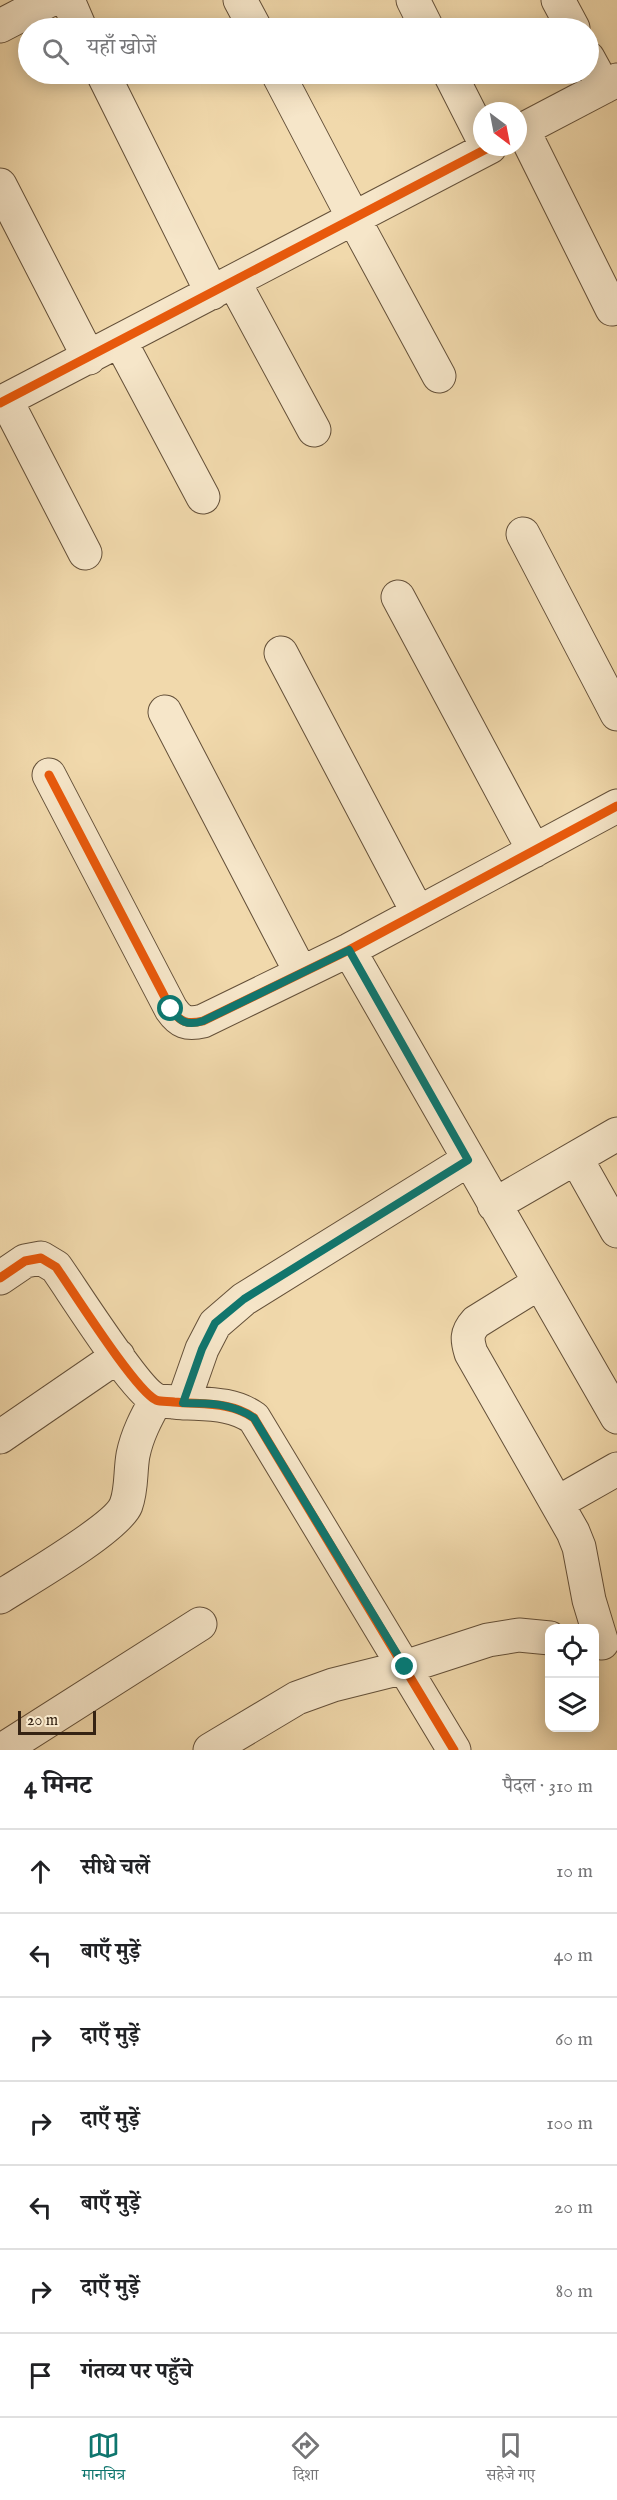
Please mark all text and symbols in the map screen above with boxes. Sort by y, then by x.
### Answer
search box [18,18,599,84]
text: यहाँ खोजें [87,34,156,62]
icon: search [39,35,72,68]
north arrow [473,102,527,156]
route start [157,995,183,1021]
map controls [545,1624,599,1732]
button: locate [545,1624,599,1678]
route end [391,1653,417,1679]
button: layers [545,1678,599,1732]
scale bar [18,1708,96,1736]
text: 20 m [27,1711,58,1731]
text: 4 मिनट [24,1769,92,1802]
text: पैदल · 310 m [503,1774,593,1799]
text: सीधे चलें [81,1854,150,1882]
icon: ahead [24,1855,57,1888]
text: 10 m [556,1859,593,1884]
text: बाएँ मुड़ें [81,1938,140,1966]
icon: left [24,1939,57,1972]
text: 40 m [554,1943,593,1968]
text: दाएँ मुड़ें [81,2022,140,2050]
icon: right [24,2023,57,2056]
text: 60 m [555,2027,593,2052]
text: दाएँ मुड़ें [81,2106,140,2134]
icon: right [24,2107,57,2140]
text: 100 m [546,2111,593,2136]
text: बाएँ मुड़ें [81,2190,140,2218]
icon: left [24,2191,57,2224]
text: 20 m [554,2195,593,2220]
text: दाएँ मुड़ें [81,2274,140,2302]
icon: right [24,2275,57,2308]
text: 80 m [556,2279,593,2304]
text: गंतव्य पर पहुँचे [81,2358,192,2386]
icon: arrive [24,2359,57,2392]
tab: मानचित्र [82,2429,125,2490]
tab: दिशा [289,2429,322,2490]
tab: सहेजे गए [486,2429,535,2490]

